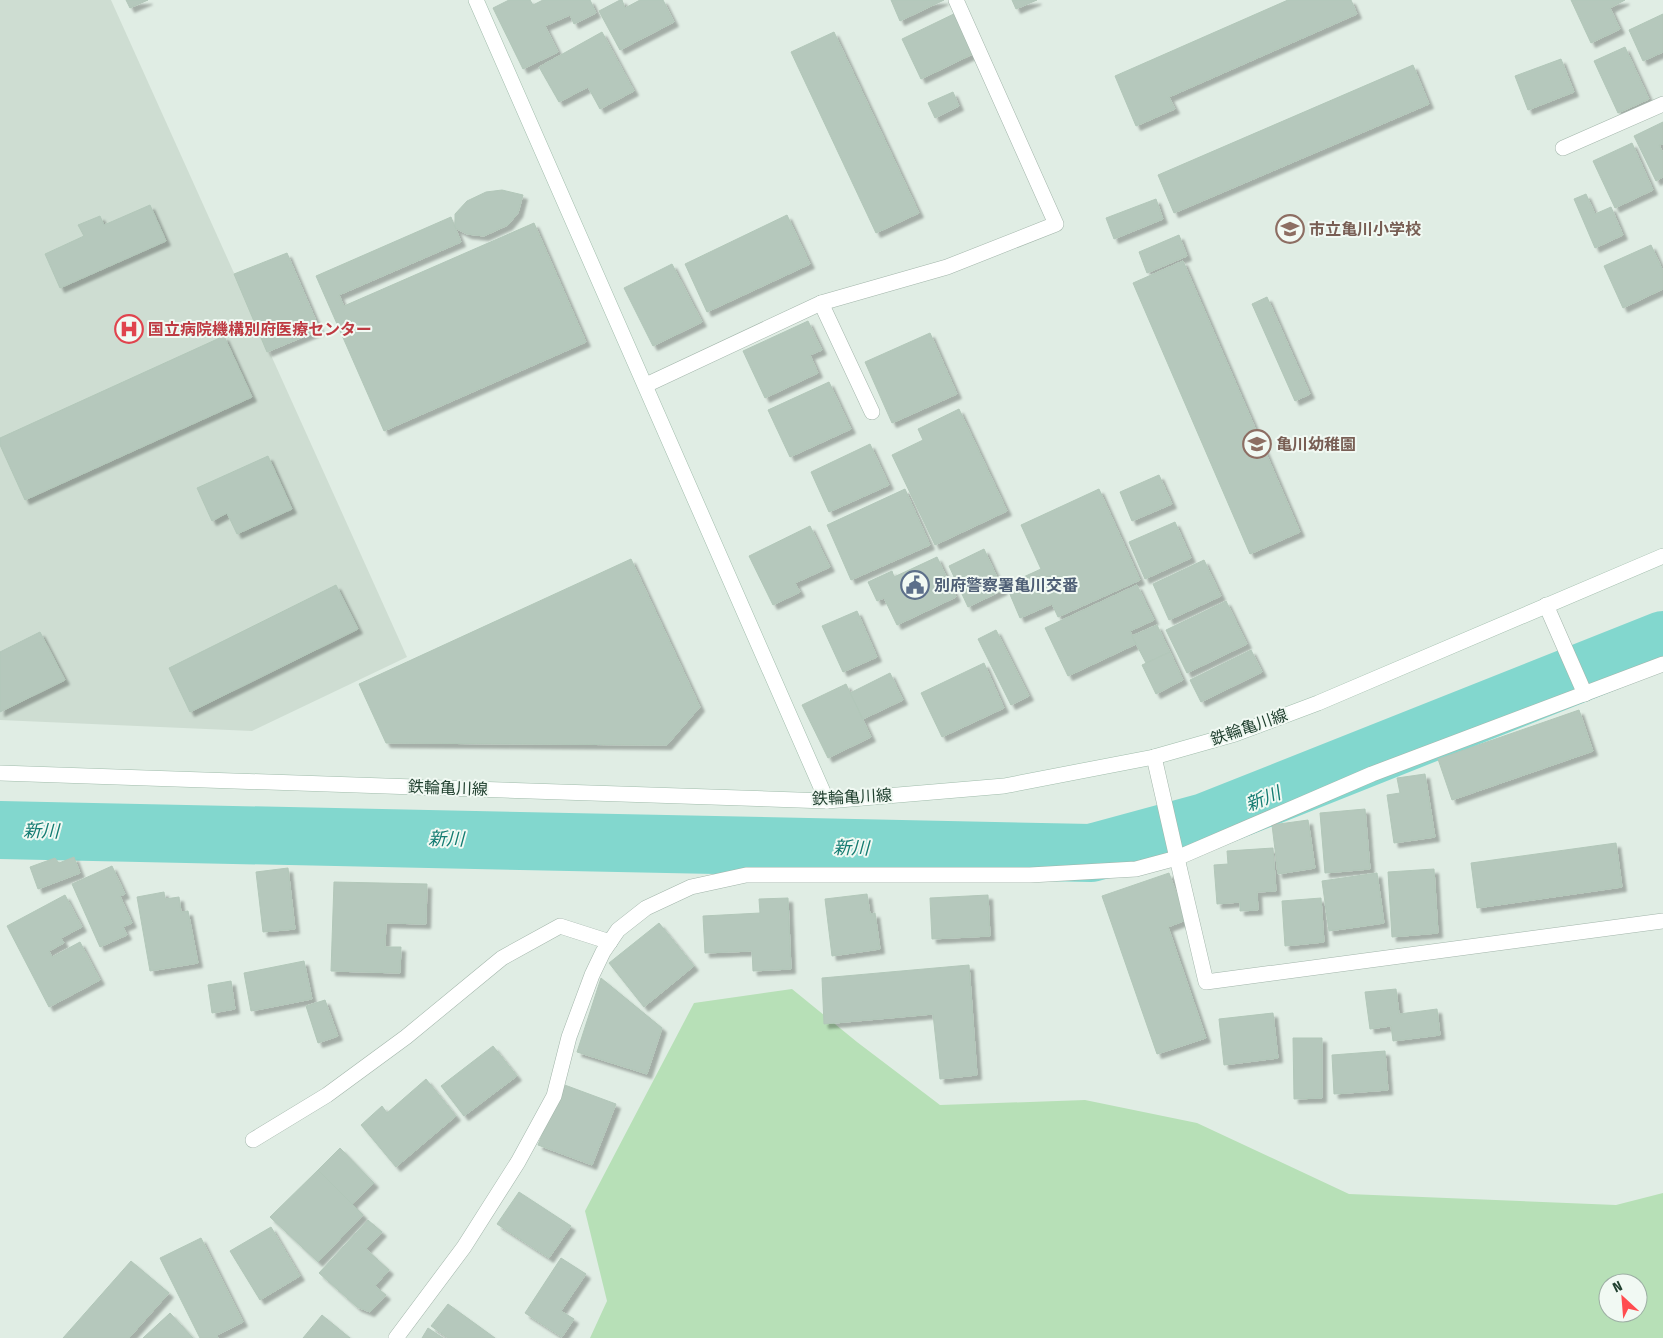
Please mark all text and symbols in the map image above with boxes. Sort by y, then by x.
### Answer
school or university icon: 市立亀川小学校 [1275,214,1305,244]
place label: 市立亀川小学校 [1309,220,1421,239]
hospital icon: 国立病院機構別府医療センター [114,314,144,344]
place label: 国立病院機構別府医療センター [148,320,372,339]
school or university icon: 亀川幼稚園 [1242,429,1272,459]
place label: 亀川幼稚園 [1276,435,1356,454]
public building icon: 別府警察署亀川交番 [900,570,930,600]
place label: 別府警察署亀川交番 [934,576,1078,595]
street label: 鉄輪亀川線 [1208,705,1290,749]
street label: 鉄輪亀川線 [408,777,488,799]
water label: 新川 [1242,781,1286,816]
street label: 鉄輪亀川線 [812,785,892,809]
water label: 新川 [23,820,61,842]
water label: 新川 [428,828,466,850]
water label: 新川 [833,837,871,859]
north arrow [1598,1273,1648,1323]
text: N [1610,1277,1625,1296]

